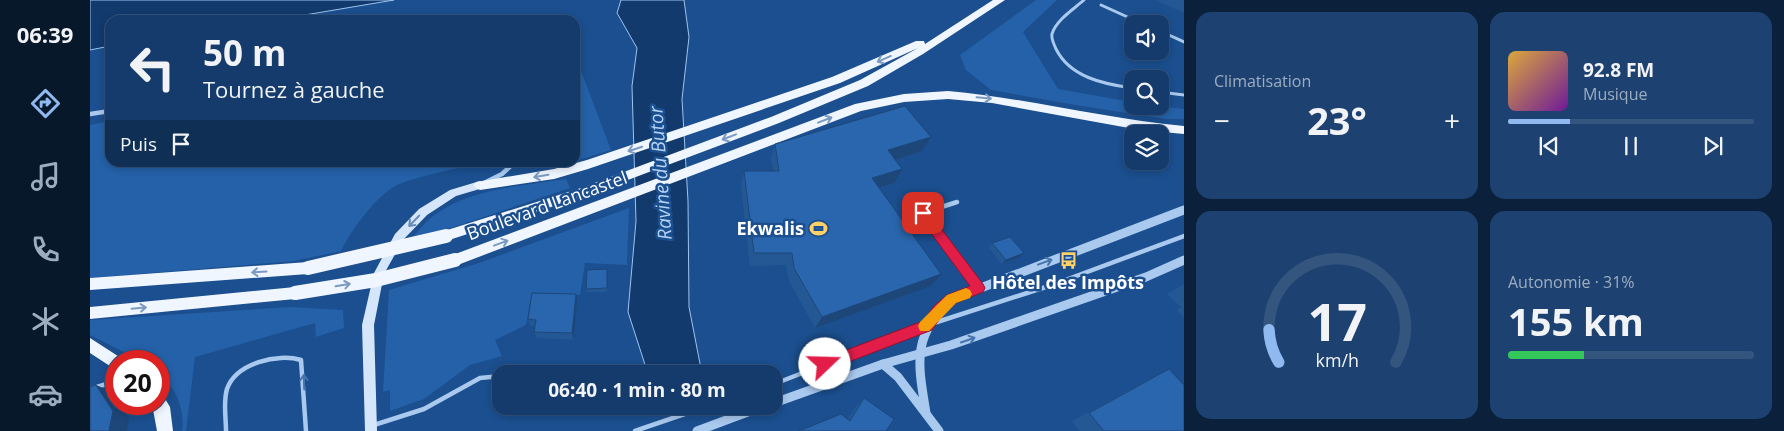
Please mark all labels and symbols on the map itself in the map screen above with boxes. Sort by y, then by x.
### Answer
one-way arrow [877,55,892,65]
one-way arrow [976,94,992,103]
water label: Ravine du Butor [642,104,678,241]
one-way arrow [817,115,832,124]
one-way arrow [722,133,738,142]
one-way arrow [628,144,644,154]
street label: Boulevard Lancastel [463,165,630,245]
one-way arrow [533,171,549,181]
pin [902,192,944,234]
one-way arrow [408,215,420,228]
place label: Ekwalis [737,216,804,240]
sports icon: Ekwalis [808,219,828,239]
one-way arrow [493,238,508,247]
bus stop icon: Hôtel des Impôts [1058,250,1078,270]
one-way arrow [1037,257,1052,266]
one-way arrow [252,267,268,277]
place label: Hôtel des Impôts [992,270,1144,294]
one-way arrow [334,280,350,290]
one-way arrow [130,303,146,313]
one-way arrow [960,334,976,344]
position arrow [798,337,850,389]
speed limit sign: 20 [105,350,170,415]
one-way arrow [299,375,308,391]

